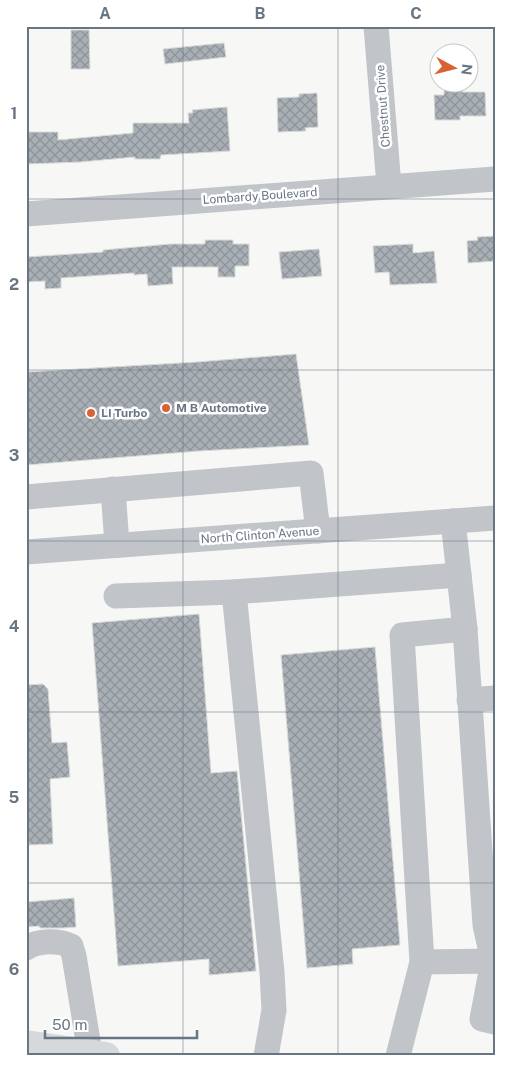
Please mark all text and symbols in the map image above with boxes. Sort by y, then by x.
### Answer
text: A [99,4,111,23]
text: B [255,4,266,23]
text: C [410,4,422,23]
north arrow [428,42,478,92]
text: N [458,63,476,76]
street label: Chestnut Drive [373,64,393,148]
text: 1 [11,104,17,123]
street label: Lombardy Boulevard [202,185,318,207]
text: 2 [9,275,19,294]
place label: M B Automotive [176,401,267,415]
marker: M B Automotive [160,402,172,414]
place label: LI Turbo [101,406,147,420]
marker: LI Turbo [85,407,97,419]
text: 3 [9,446,19,465]
street label: North Clinton Avenue [200,524,320,546]
text: 4 [9,617,20,636]
text: 5 [9,788,20,807]
text: 6 [9,960,19,979]
scale bar [45,1007,198,1039]
text: 50 m [52,1016,87,1033]

